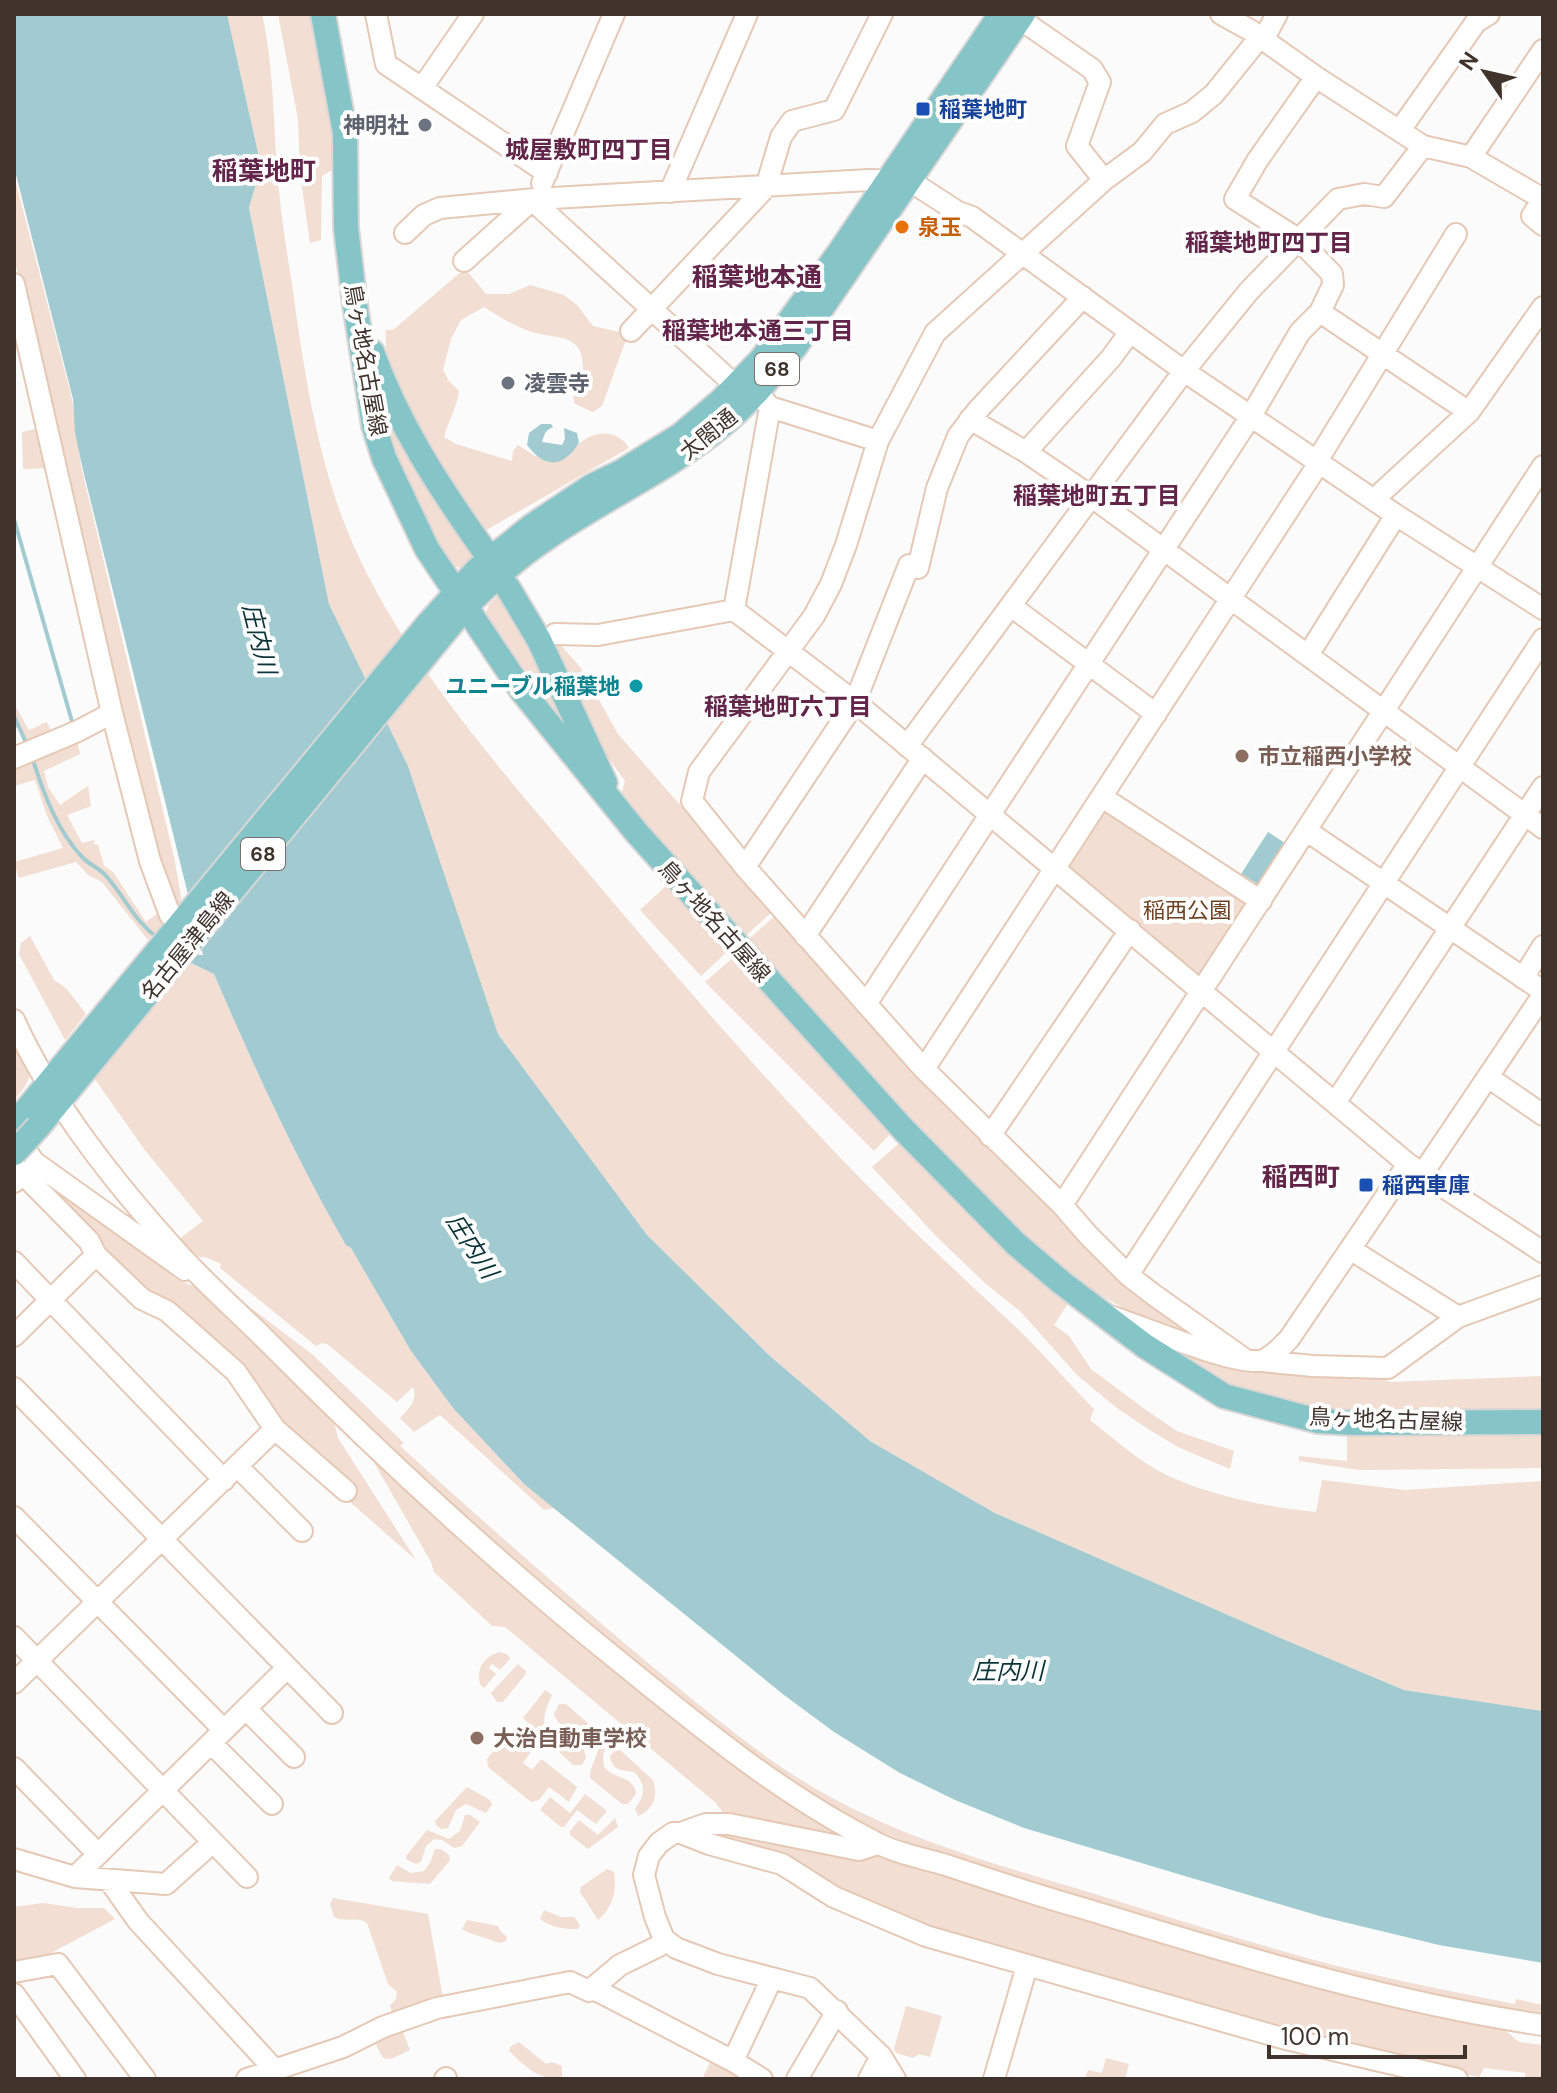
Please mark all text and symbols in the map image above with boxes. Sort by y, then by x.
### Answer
north arrow [1445,32,1525,112]
text: N [1452,46,1485,76]
place label: 稲葉地町 [939,95,1027,124]
marker: 稲葉地町 [914,100,932,118]
place label: 神明社 [343,111,409,140]
marker: 神明社 [416,116,434,134]
district label: 城屋敷町四丁目 [505,134,673,165]
district label: 稲葉地町 [212,154,316,188]
place label: 泉玉 [918,213,962,242]
marker: 泉玉 [893,218,911,236]
district label: 稲葉地町四丁目 [1185,227,1353,258]
district label: 稲葉地本通 [692,260,822,294]
street label: 鳥ヶ地名古屋線 [338,282,393,438]
district label: 稲葉地本通三丁目 [662,315,854,346]
road number: 68 [755,353,799,385]
place label: 凌雲寺 [524,369,590,398]
marker: 凌雲寺 [499,374,517,392]
street label: 太閤通 [674,402,743,466]
district label: 稲葉地町五丁目 [1013,480,1181,511]
water label: 庄内川 [236,600,284,680]
place label: ユニーブル稲葉地 [445,672,620,701]
marker: ユニーブル稲葉地 [627,677,645,695]
district label: 稲葉地町六丁目 [704,691,872,722]
place label: 市立稲西小学校 [1258,742,1412,771]
marker: 市立稲西小学校 [1233,747,1251,765]
road number: 68 [241,838,285,870]
street label: 鳥ヶ地名古屋線 [652,854,777,988]
street label: 名古屋津島線 [135,886,240,1007]
park label: 稲西公園 [1143,896,1231,925]
district label: 稲西町 [1262,1160,1340,1194]
place label: 稲西車庫 [1382,1171,1470,1200]
marker: 稲西車庫 [1357,1176,1375,1194]
water label: 庄内川 [440,1207,507,1287]
street label: 鳥ヶ地名古屋線 [1309,1402,1463,1437]
water label: 庄内川 [972,1655,1047,1686]
place label: 大治自動車学校 [493,1724,647,1753]
marker: 大治自動車学校 [468,1729,486,1747]
scale bar [1269,2009,1465,2059]
text: 100 m [1281,2021,1349,2052]

